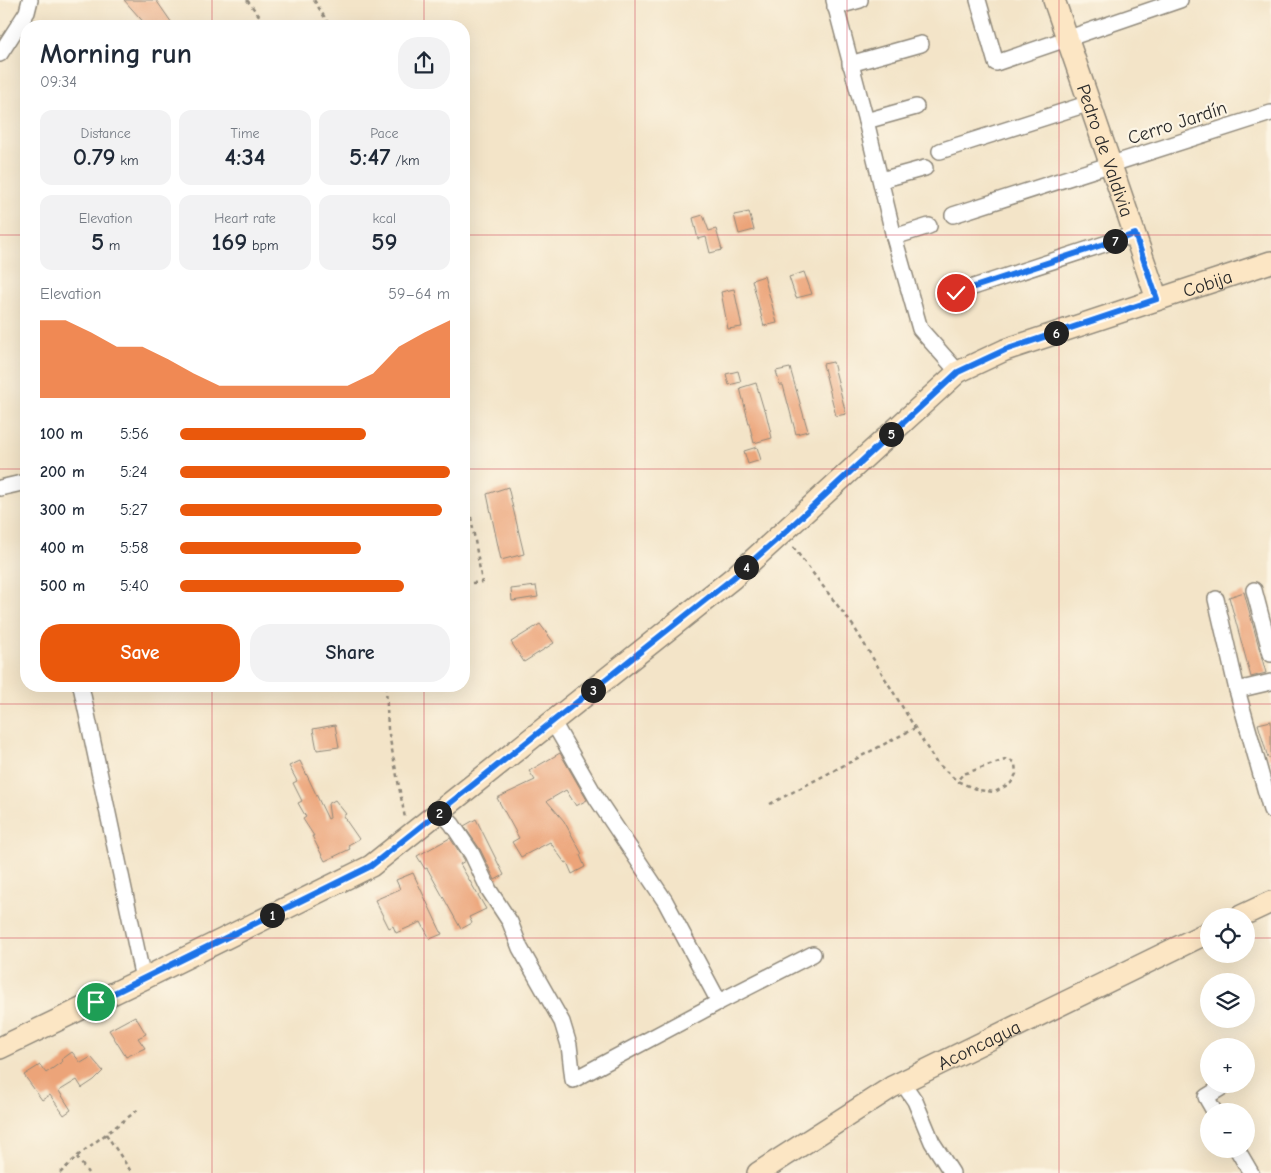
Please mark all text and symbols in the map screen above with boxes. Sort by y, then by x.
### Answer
button: share [398,37,450,89]
text: Morning run [40,38,192,70]
text: 09:34 [40,73,77,91]
street label: Pedro de Valdivia [1072,82,1138,220]
street label: Cerro Jardín [1125,97,1230,149]
text: Distance [81,125,131,142]
text: Time [230,125,260,142]
text: Pace [370,125,398,142]
text: 0.79 [73,142,115,171]
text: 4:34 [225,142,265,171]
text: 5:47 [349,142,390,171]
text: km [115,152,139,169]
text: /km [390,152,420,169]
text: Elevation [79,210,132,227]
text: Heart rate [214,210,276,227]
text: kcal [373,210,396,227]
text: 5 [91,227,104,256]
text: 169 [211,227,247,256]
text: 59 [371,227,398,256]
pin: 7 [1102,228,1128,254]
text: 7 [1112,233,1119,250]
text: m [104,237,120,254]
text: bpm [247,237,279,254]
street label: Cobija [1180,266,1235,302]
pin [935,272,977,314]
icon: check [942,279,970,307]
text: Elevation [40,285,101,303]
text: 59–64 m [388,285,450,303]
pin: 6 [1044,320,1068,346]
text: 6 [1053,325,1060,342]
pin: 5 [878,422,904,446]
text: 100 m [40,425,83,443]
text: 5:56 [120,425,149,443]
text: 5 [888,426,895,443]
text: 200 m [40,463,85,481]
text: 5:24 [120,463,148,481]
text: 300 m [40,501,85,519]
text: 5:27 [120,501,147,519]
text: 400 m [40,539,84,557]
text: 5:58 [120,539,148,557]
pin: 4 [734,554,758,580]
text: 4 [743,559,750,576]
text: 500 m [40,577,85,595]
text: 5:40 [120,577,149,595]
button: Save [40,624,240,682]
button: Share [250,624,450,682]
pin: 3 [580,678,606,702]
text: 3 [590,682,597,699]
pin: 2 [426,800,452,826]
text: 2 [436,805,443,822]
pin: 1 [260,902,284,928]
text: 1 [270,907,275,924]
map controls [1200,908,1255,1158]
button: locate [1200,908,1255,963]
button: layers [1200,973,1255,1028]
pin [75,981,117,1023]
icon: arrive [82,988,110,1016]
street label: Aconcagua [934,1016,1024,1075]
button: + [1200,1038,1255,1093]
button: − [1200,1103,1255,1158]

